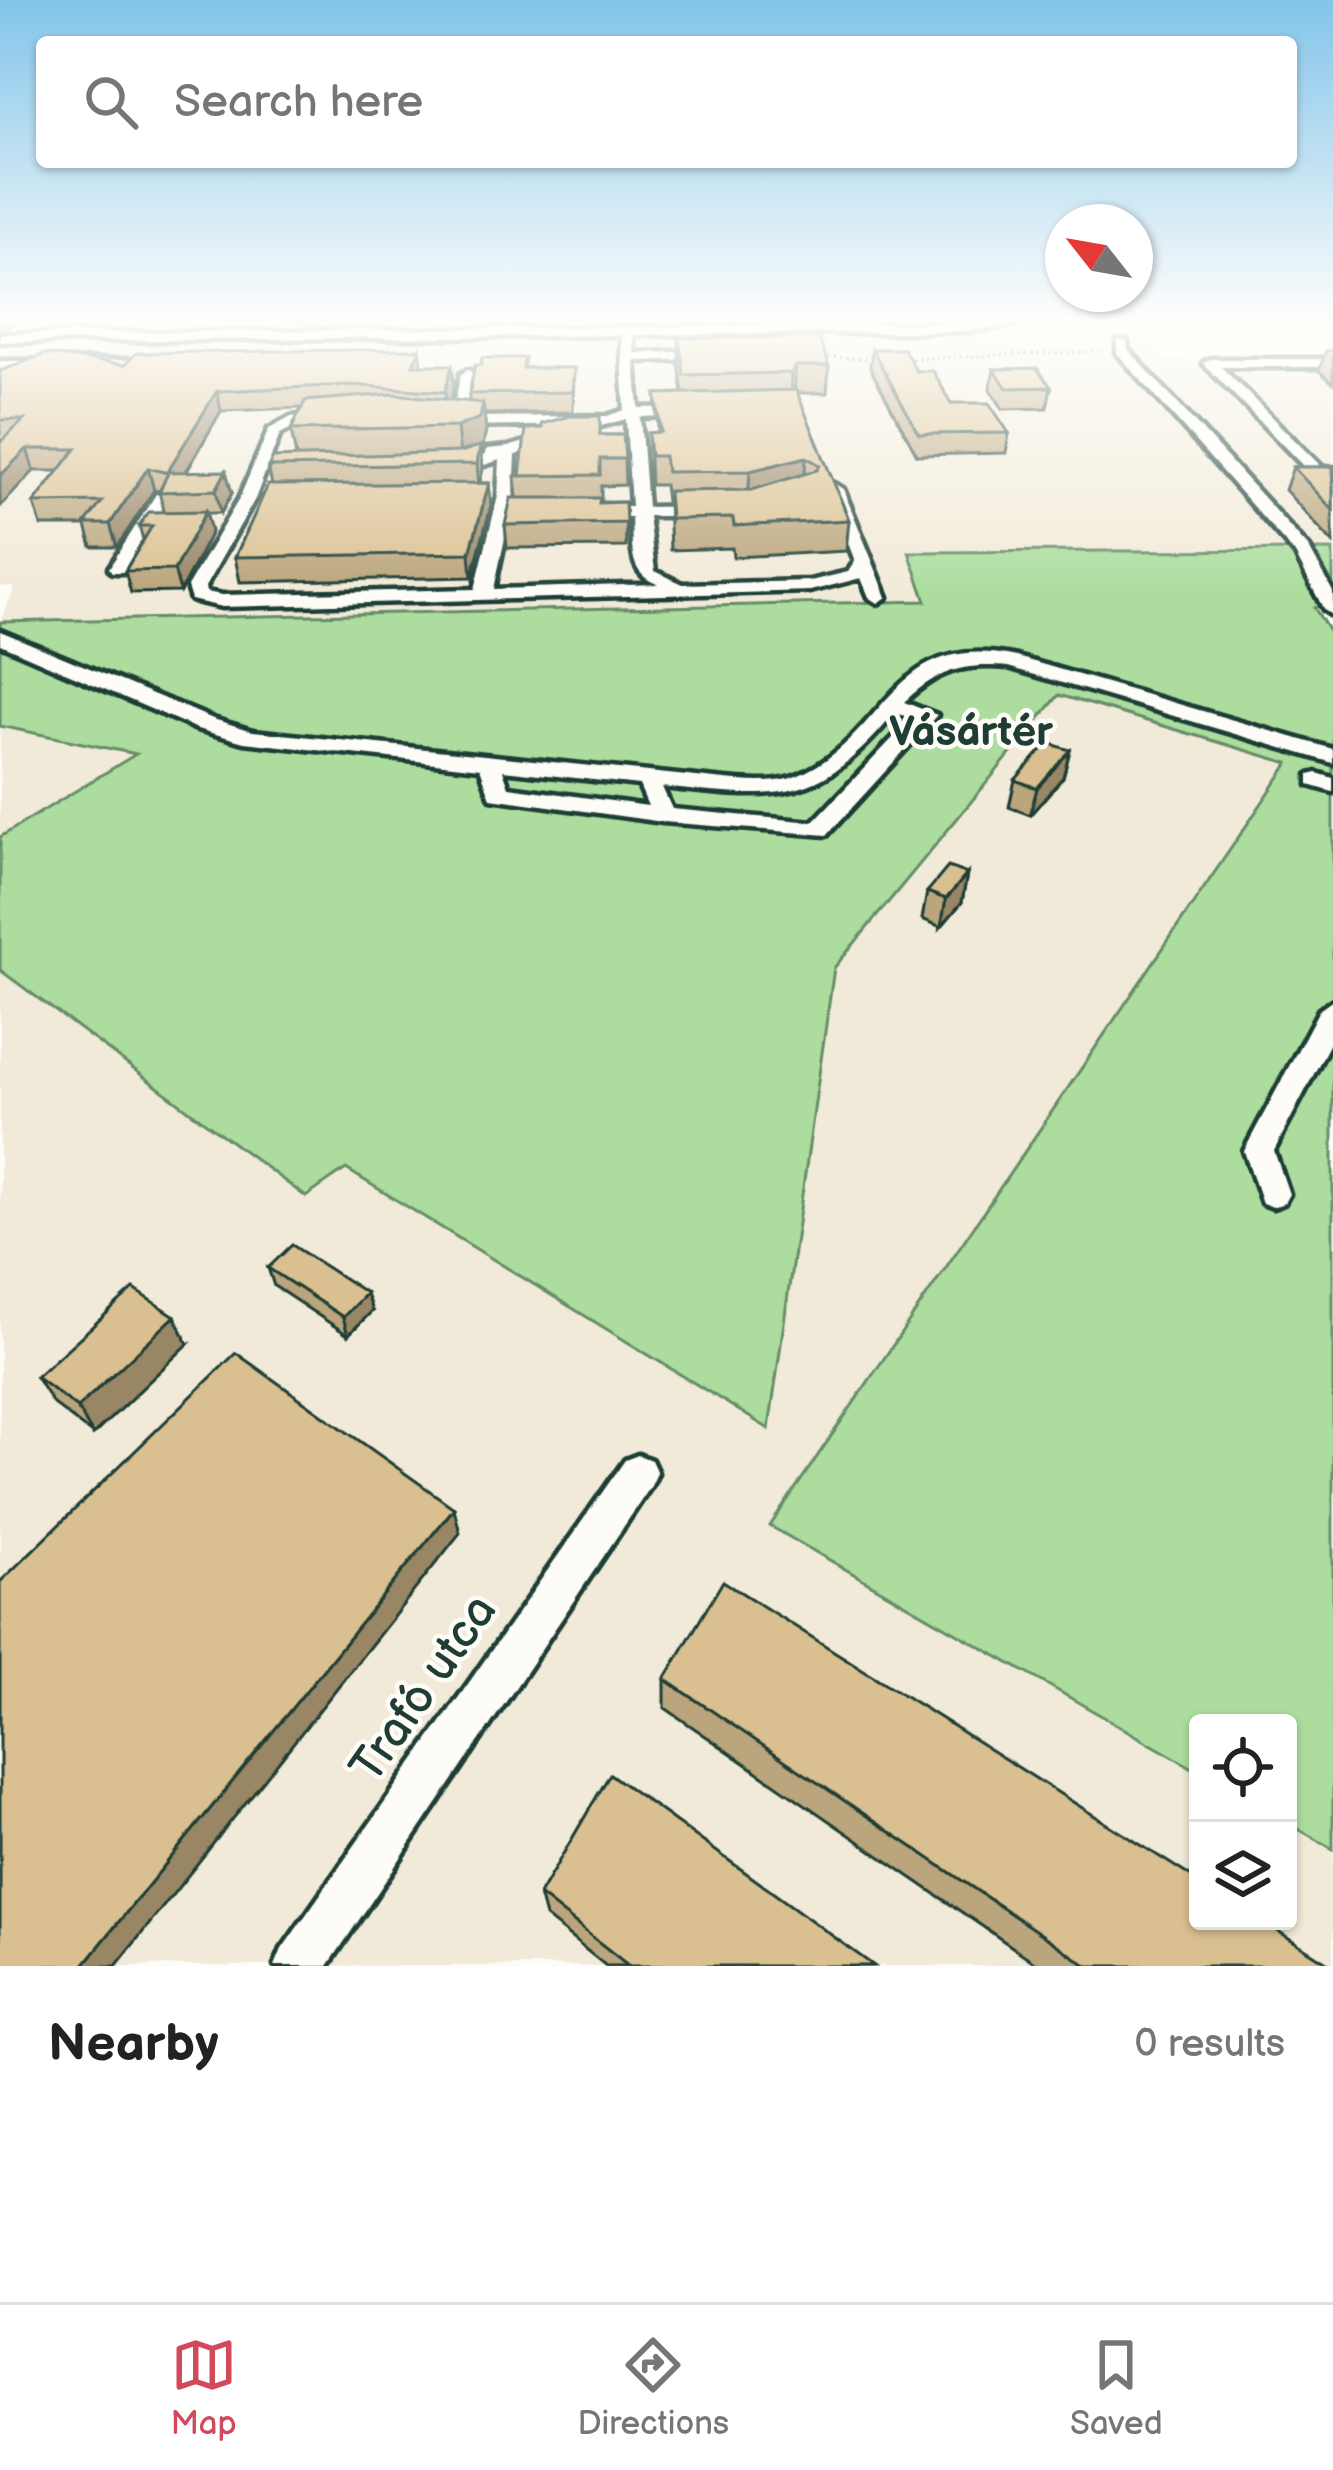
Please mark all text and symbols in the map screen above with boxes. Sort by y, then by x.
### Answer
search box [36,36,1297,168]
icon: search [78,69,144,135]
text: Search here [174,75,423,130]
north arrow [1045,204,1153,312]
district label: Vásártér [889,707,1053,758]
street label: Trafó utca [339,1584,509,1794]
map controls [1189,1714,1297,1930]
button: locate [1189,1714,1297,1822]
button: layers [1189,1822,1297,1930]
text: Nearby [48,2014,219,2075]
text: 0 results [1134,2021,1285,2068]
tab: Map [170,2332,237,2444]
tab: Directions [577,2332,729,2444]
tab: Saved [1070,2332,1163,2444]

